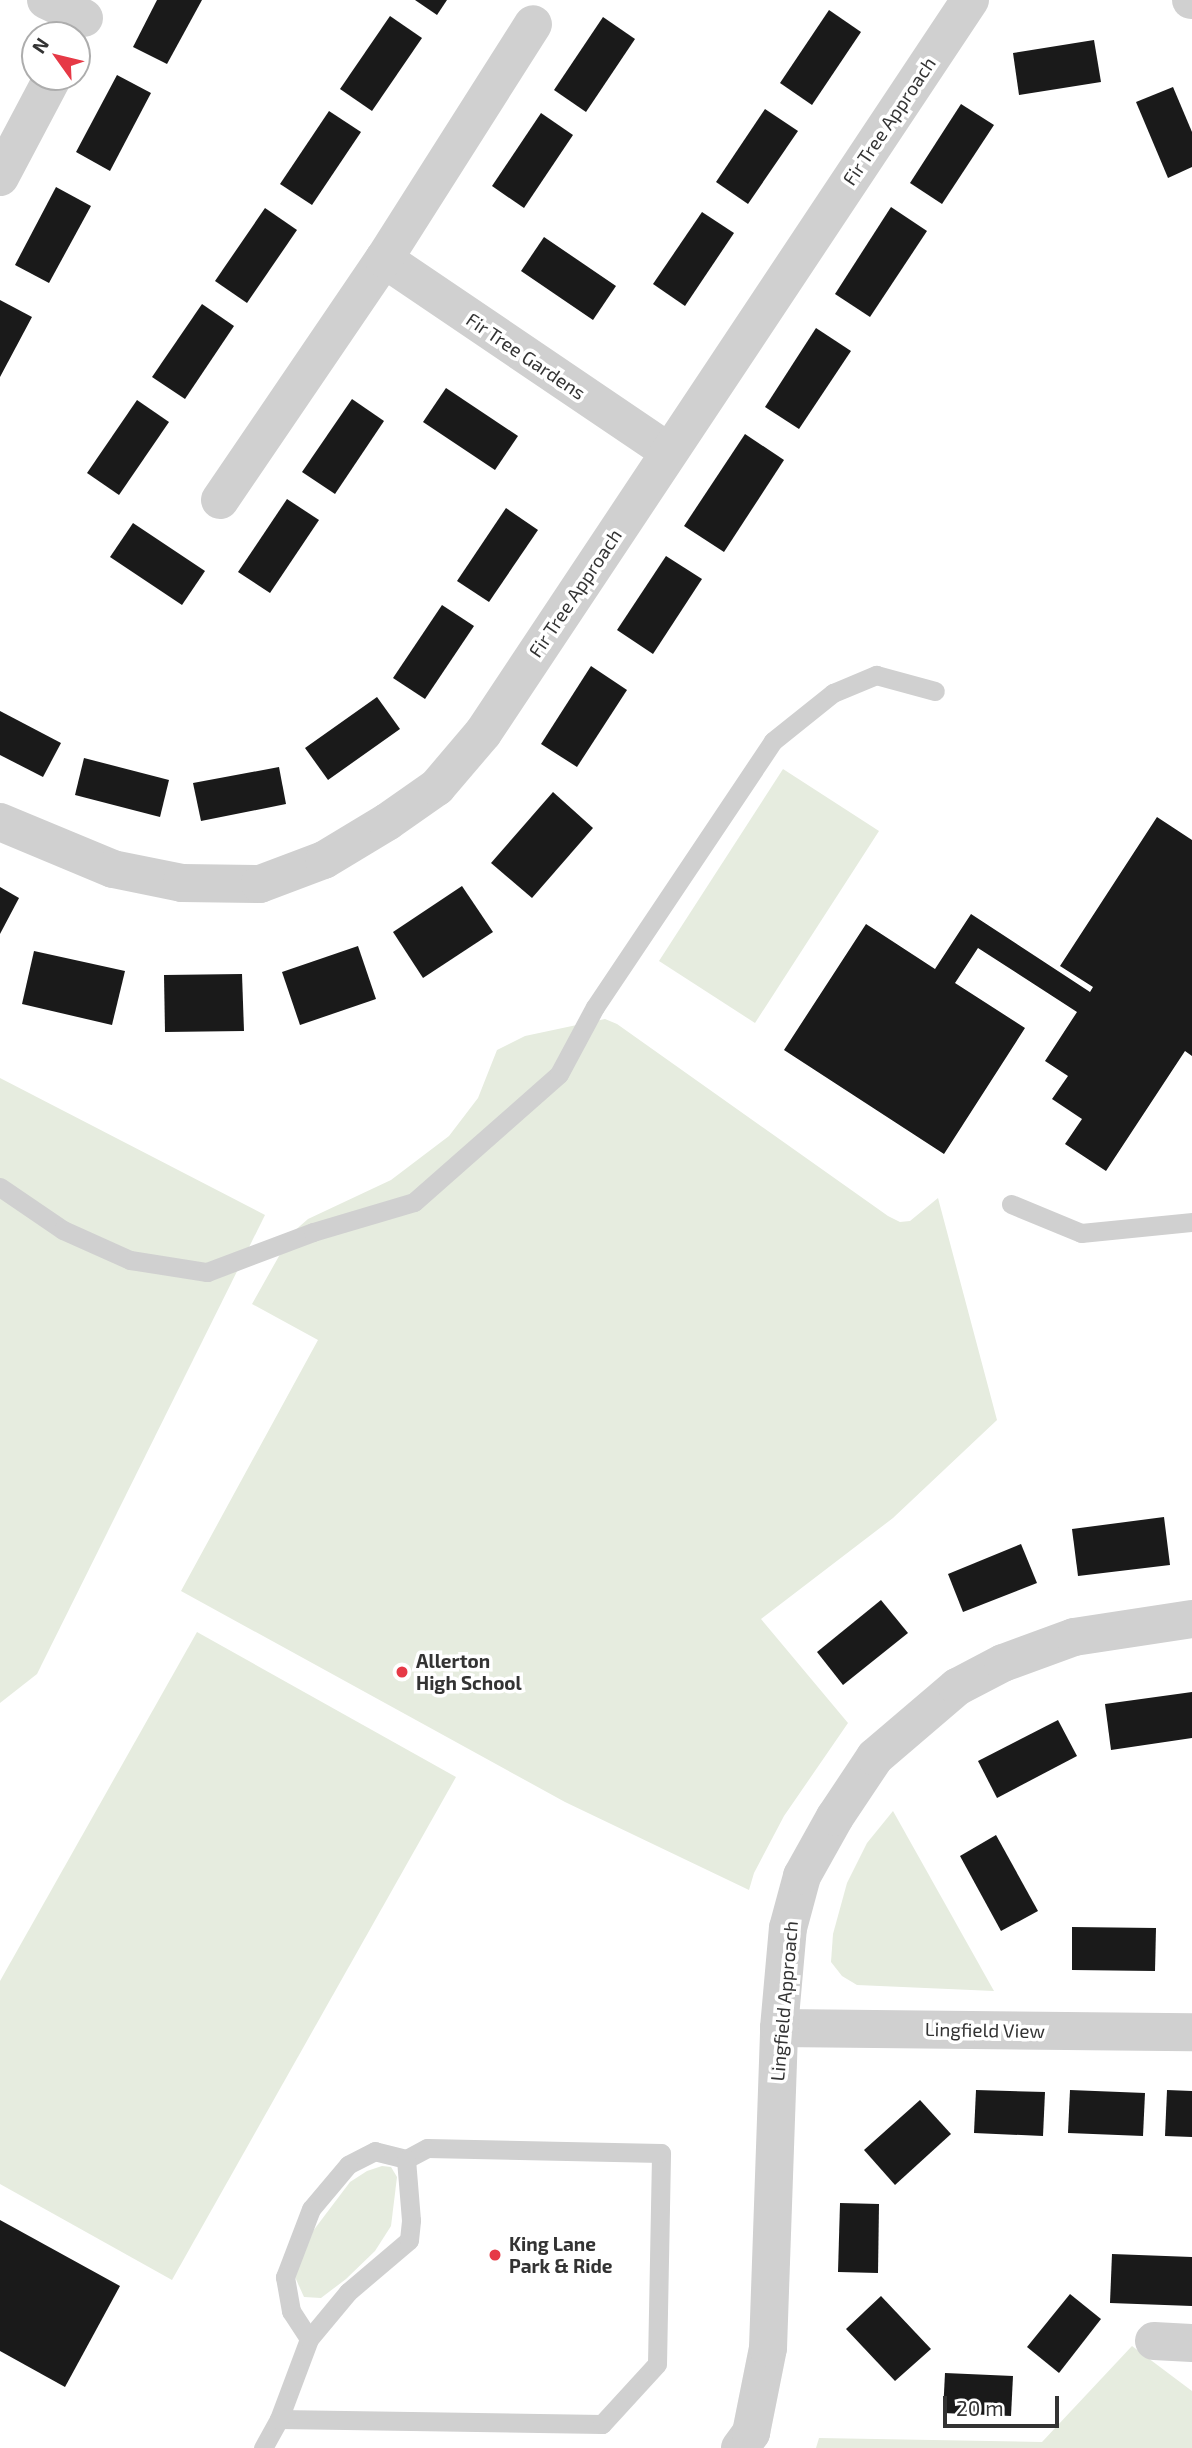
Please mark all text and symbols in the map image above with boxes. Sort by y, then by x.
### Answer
north arrow [21,21,91,91]
text: N [26,33,53,57]
street label: Fir Tree Approach [837,52,941,190]
street label: Fir Tree Gardens [462,307,590,405]
street label: Fir Tree Approach [523,524,627,662]
place label: Allerton High School [416,1650,522,1694]
marker: Allerton High School [394,1664,410,1680]
street label: Lingfield Approach [766,1920,802,2082]
street label: Lingfield View [924,2018,1046,2042]
place label: King Lane Park & Ride [509,2233,613,2277]
marker: King Lane Park & Ride [487,2247,503,2263]
scale bar [947,2382,1062,2426]
text: 20 m [956,2395,1004,2420]

